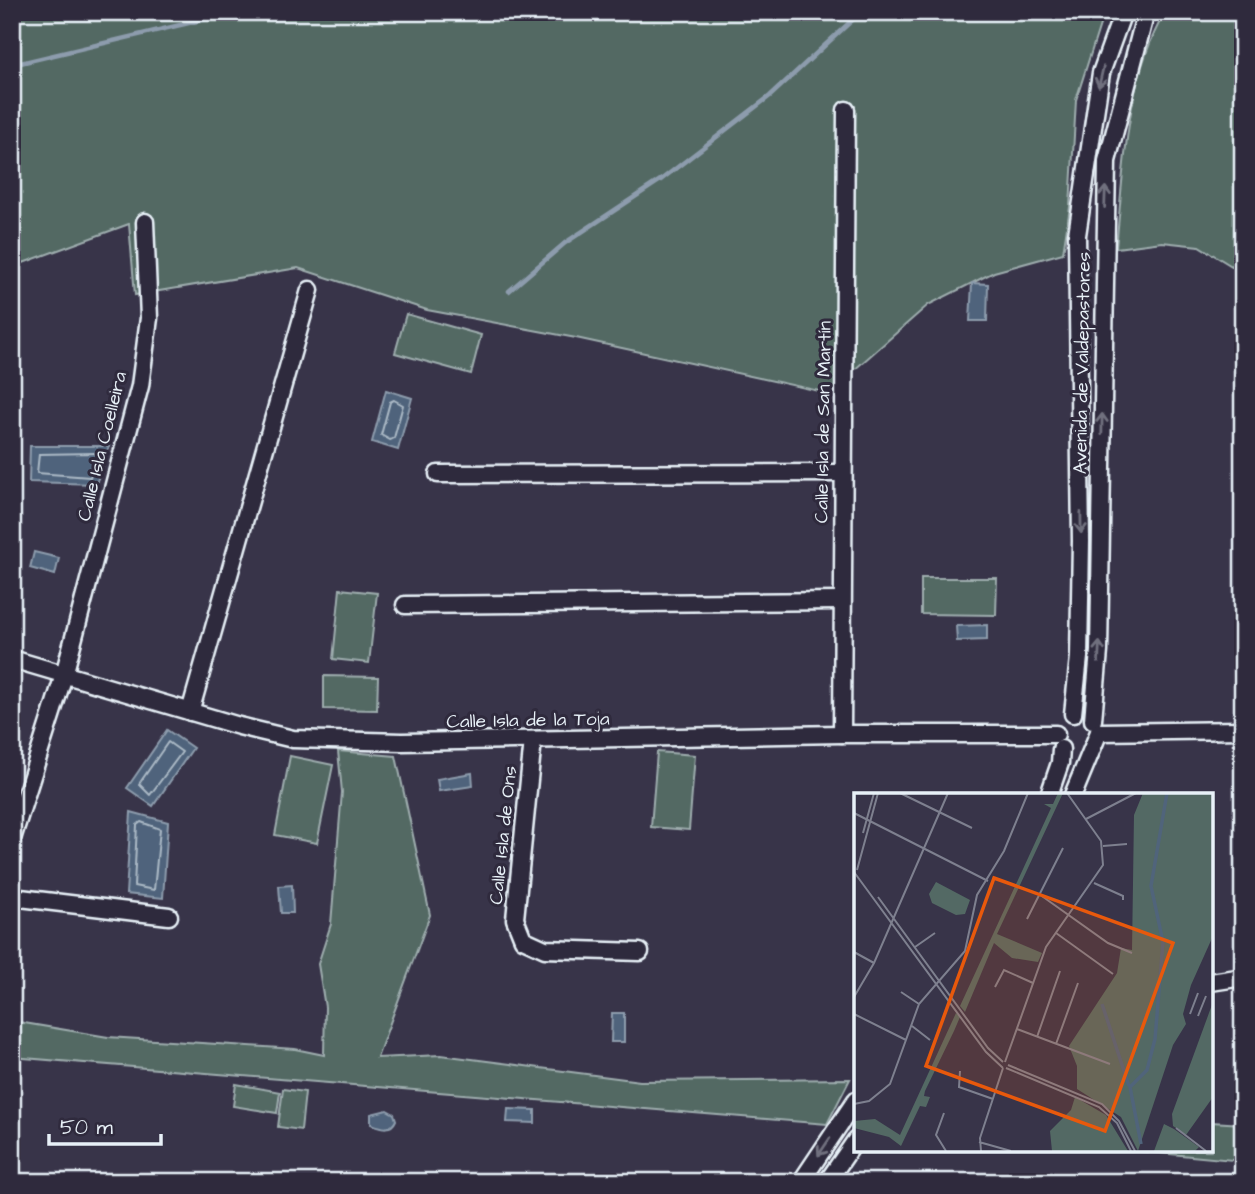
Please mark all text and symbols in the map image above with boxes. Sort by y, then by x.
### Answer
one-way arrow [1094,65,1108,88]
one-way arrow [1099,185,1112,208]
street label: Avenida de Valdepastores [1067,252,1098,474]
street label: Calle Isla de San Martín [808,321,839,523]
street label: Calle Isla Coelleira [71,368,134,524]
one-way arrow [1095,413,1109,436]
one-way arrow [1074,511,1087,534]
one-way arrow [1092,640,1105,663]
street label: Calle Isla de la Toja [446,706,610,735]
street label: Calle Isla de Ons [483,765,524,906]
inset map [854,793,1213,1152]
scale bar [49,1103,161,1147]
text: 50 m [60,1113,114,1142]
one-way arrow [817,1137,831,1156]

